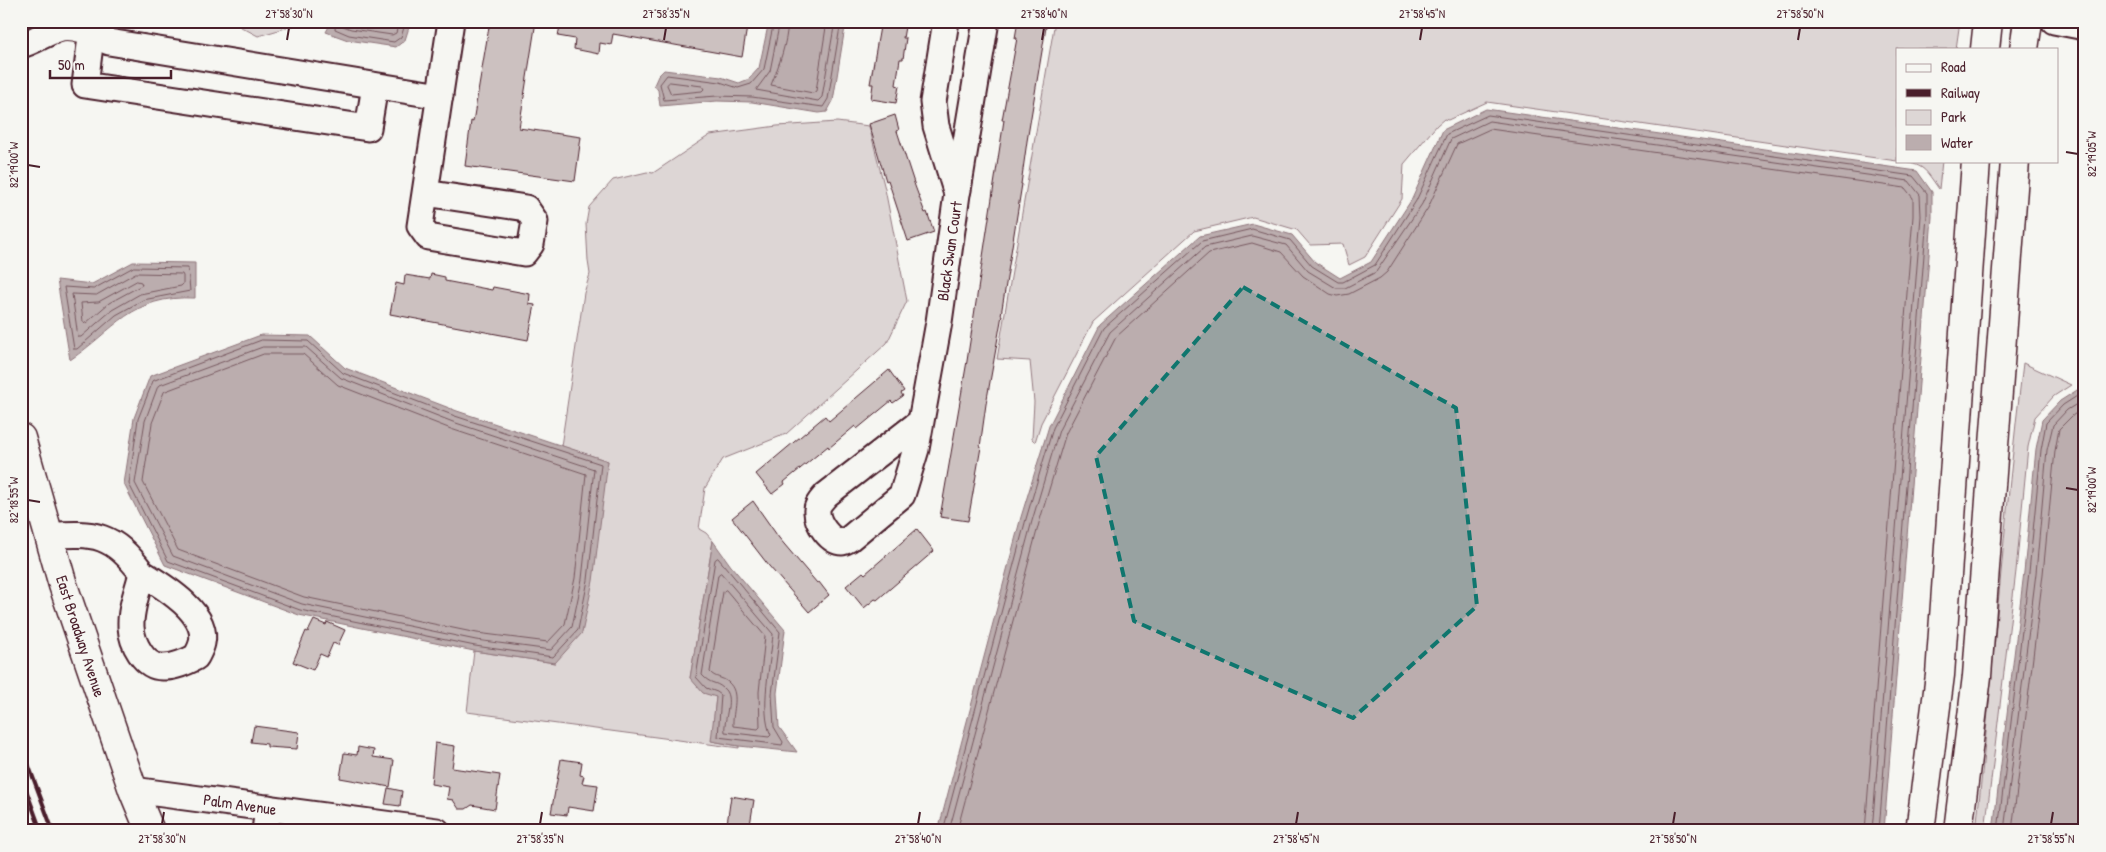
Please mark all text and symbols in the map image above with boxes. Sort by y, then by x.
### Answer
text: 27°58'30"N [265,5,313,22]
text: 27°58'35"N [642,5,690,22]
text: 27°58'40"N [1021,5,1067,22]
text: 27°58'45"N [1399,5,1445,22]
text: 27°58'50"N [1776,5,1824,22]
scale bar [50,48,171,80]
legend [1896,48,2058,162]
text: 50 m [58,54,85,75]
text: Road [1941,56,1966,77]
text: Railway [1941,82,1980,103]
text: Park [1941,106,1966,127]
text: 82°19'05"W [2083,130,2100,177]
text: Water [1941,132,1973,153]
text: 82°19'00"W [5,141,22,188]
street label: Black Swan Court [931,199,967,302]
text: 82°19'00"W [2083,466,2100,513]
text: 82°18'55"W [5,476,22,523]
street label: East Broadway Avenue [51,572,111,700]
street label: Palm Avenue [202,788,278,820]
text: 27°58'30"N [138,830,186,847]
text: 27°58'35"N [516,830,564,847]
text: 27°58'40"N [895,830,941,847]
text: 27°58'45"N [1273,830,1319,847]
text: 27°58'50"N [1649,830,1697,847]
text: 27°58'55"N [2028,830,2074,847]

